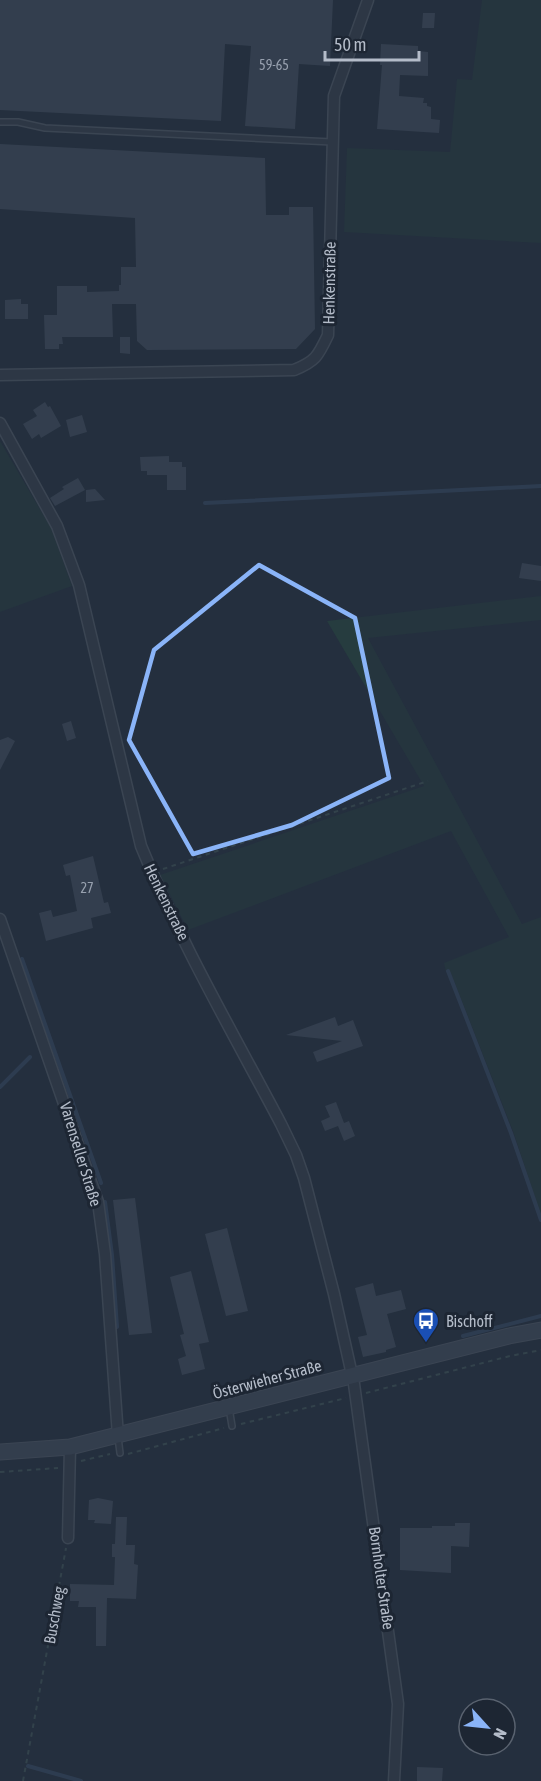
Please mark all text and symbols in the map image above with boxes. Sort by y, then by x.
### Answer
scale bar [325,24,420,62]
text: 50 m [334,34,366,55]
house number: 59-65 [259,57,289,73]
street label: Henkenstraße [319,241,339,325]
street label: Henkenstraße [141,861,193,943]
house number: 27 [80,880,94,896]
street label: Varenseller Straße [57,1100,105,1208]
bus stop icon: Bischoff [411,1306,441,1344]
place label: Bischoff [446,1312,493,1330]
street label: Österwieher Straße [211,1356,323,1402]
street label: Bornholter Straße [366,1525,398,1631]
street label: Buschweg [40,1585,69,1645]
north arrow [457,1697,517,1757]
text: N [490,1726,511,1742]

